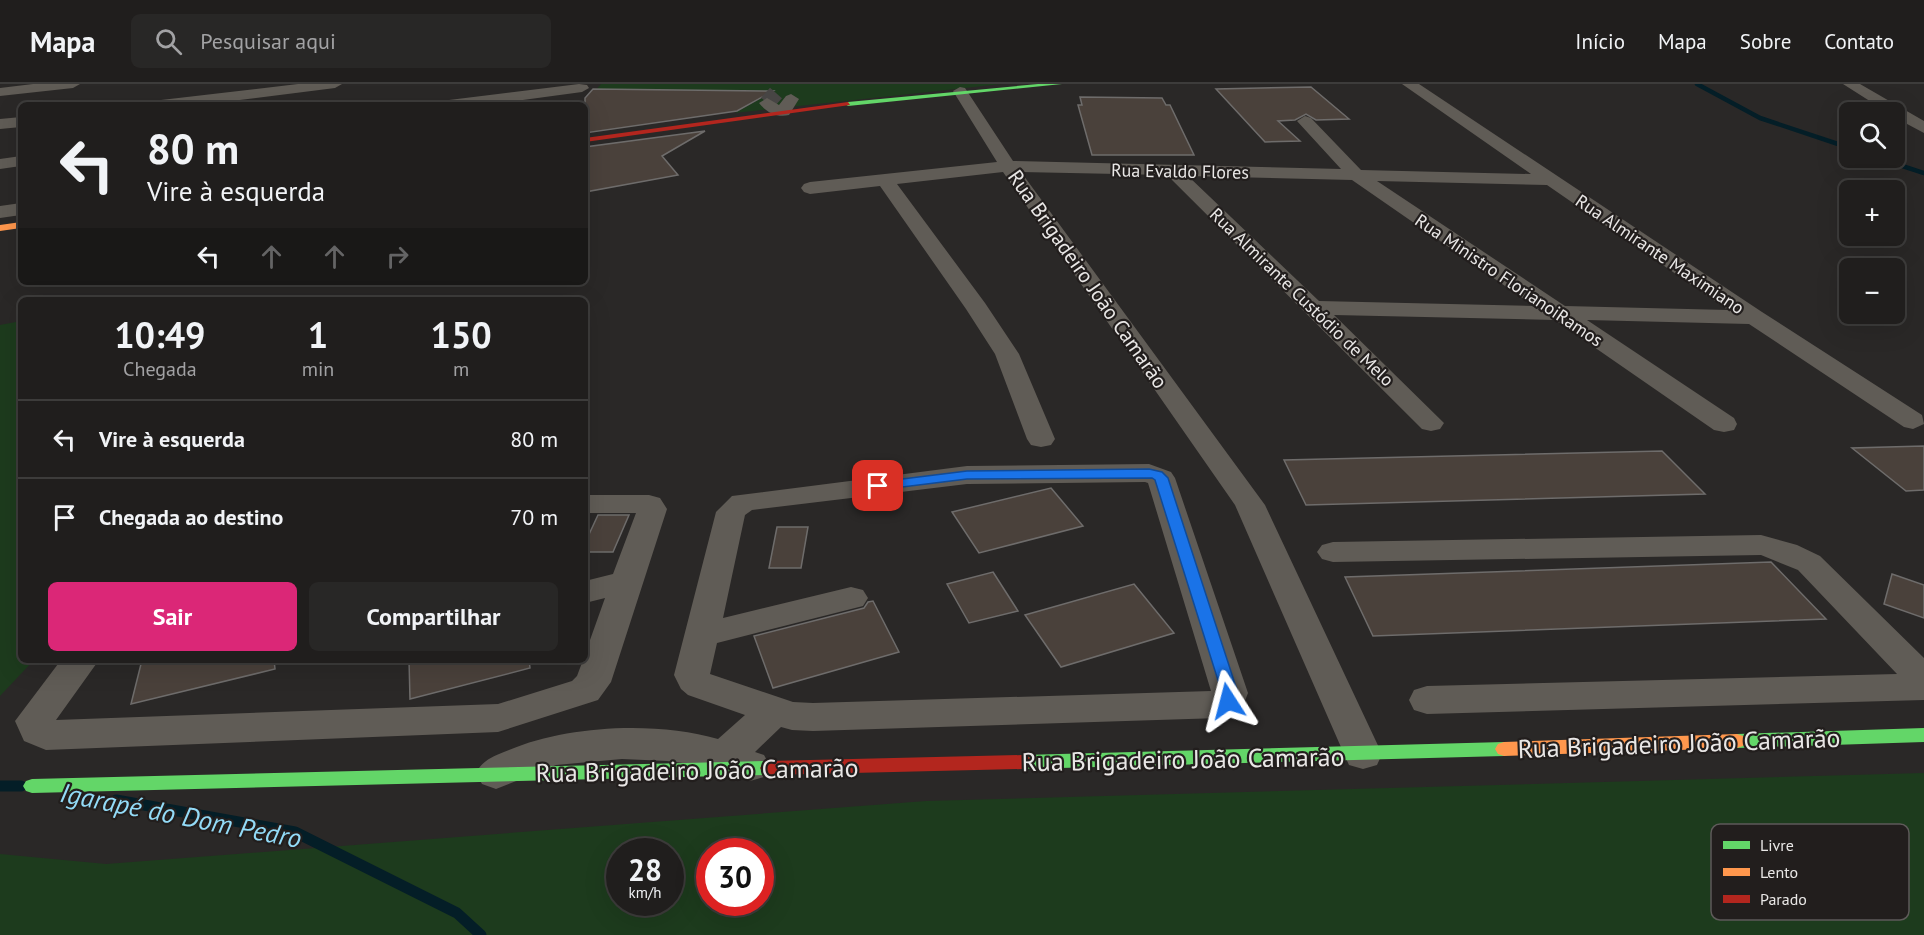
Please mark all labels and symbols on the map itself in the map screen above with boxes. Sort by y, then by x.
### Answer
street label: Rua Evaldo Flores [1111,158,1249,184]
street label: Rua Brigadeiro João Camarão [1002,164,1174,394]
street label: Rua Almirante Maximiano [1571,189,1749,319]
street label: Rua Almirante Custódio de Melo [1205,203,1399,391]
street label: Rua Ministro FlorianoiRamos [1411,208,1607,352]
pin [852,460,903,511]
position arrow [1196,669,1260,733]
street label: Rua Brigadeiro João Camarão [1517,721,1841,765]
street label: Rua Brigadeiro João Camarão [1021,740,1345,778]
street label: Rua Brigadeiro João Camarão [535,751,859,789]
water label: Igarapé do Dom Pedro [58,775,304,855]
legend [1711,824,1909,920]
text: Livre [1760,835,1794,855]
speed limit sign: 30 [696,838,774,916]
text: Lento [1760,862,1798,882]
text: Parado [1760,889,1807,909]

